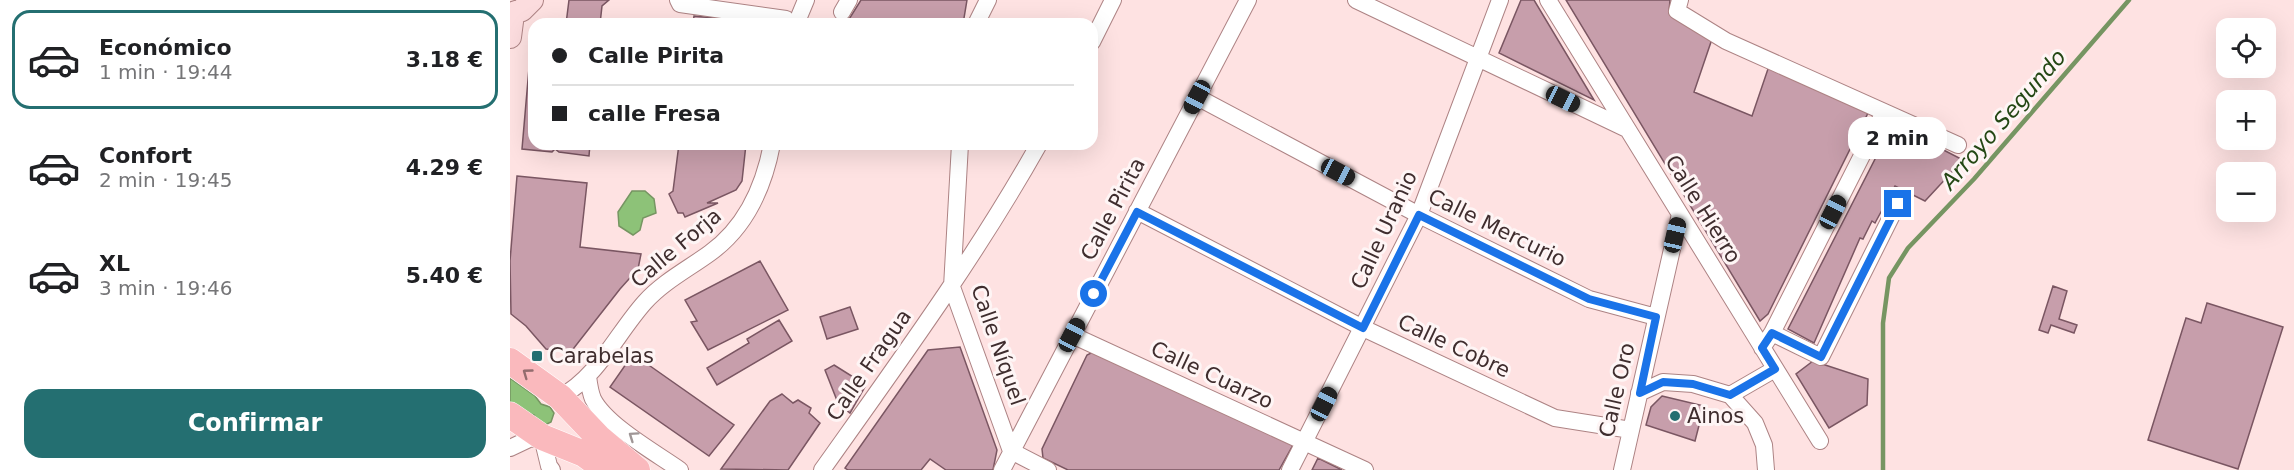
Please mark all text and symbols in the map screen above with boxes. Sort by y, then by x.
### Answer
map controls [2216,18,2276,222]
button: locate [2216,18,2276,78]
icon: car [27,33,81,87]
text: Económico [99,35,232,60]
text: Calle Pirita [588,43,724,68]
water label: Arroyo Segundo [1935,44,2071,196]
text: 3.18 € [406,47,483,72]
text: 1 min · 19:44 [99,60,233,84]
car [1181,77,1213,117]
car [1543,83,1583,115]
button: + [2216,90,2276,150]
text: calle Fresa [588,101,721,126]
callout: 2 min [1848,117,1948,159]
text: 2 min [1866,126,1929,150]
icon: car [27,141,81,195]
text: Confort [99,143,192,168]
street label: Calle Hierro [1660,151,1746,267]
street label: Calle Pirita [1076,154,1150,264]
text: 4.29 € [406,155,483,180]
car [1318,156,1358,188]
button: − [2216,162,2276,222]
street label: Calle Uranio [1346,167,1422,293]
text: 2 min · 19:45 [99,168,233,192]
street label: Calle Mercurio [1424,184,1570,272]
route end [1884,190,1911,217]
car [1817,192,1849,232]
street label: Calle Forja [626,203,726,293]
car [1662,215,1688,255]
icon: car [27,249,81,303]
text: XL [99,251,130,276]
text: 5.40 € [406,263,483,288]
text: 3 min · 19:46 [99,276,233,300]
route start [1080,280,1107,307]
street label: Calle Níquel [966,282,1030,408]
street label: Calle Fragua [822,305,916,425]
street label: Calle Cobre [1394,310,1514,382]
car [1056,315,1088,355]
street label: Calle Cuarzo [1147,336,1277,414]
street label: Calle Oro [1594,340,1640,440]
place label: Carabelas [549,344,654,368]
marker: Carabelas [530,349,544,363]
one-way arrow [523,370,534,381]
car [1308,384,1340,424]
button: Confirmar [24,389,486,458]
place label: Ainos [1687,404,1744,428]
marker: Ainos [1668,409,1682,423]
one-way arrow [628,432,639,443]

